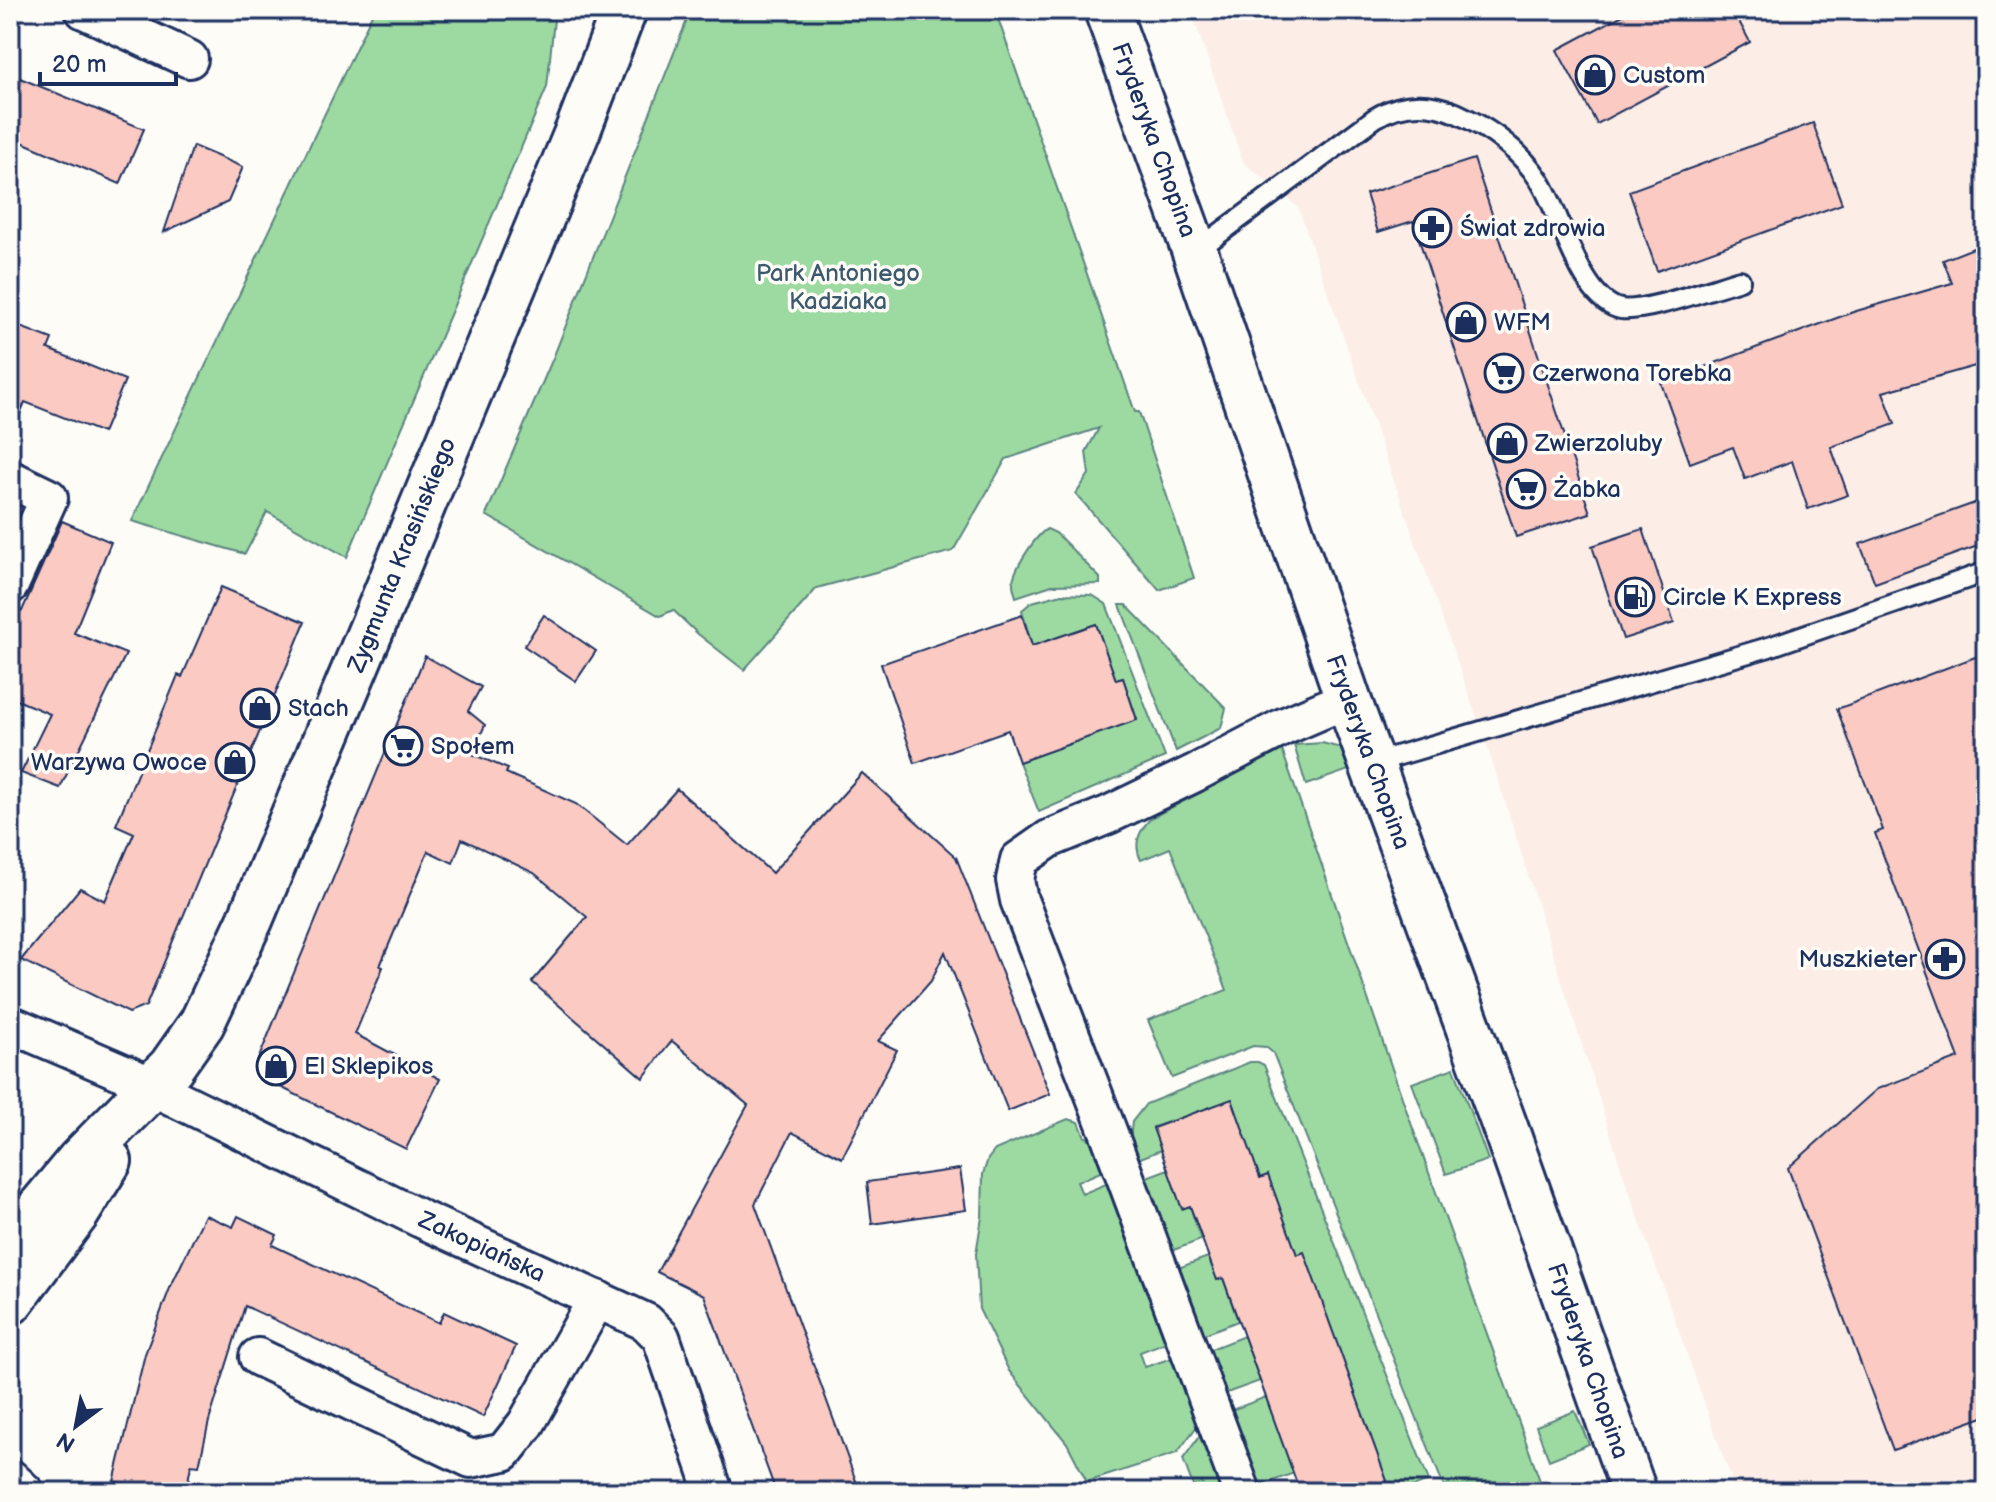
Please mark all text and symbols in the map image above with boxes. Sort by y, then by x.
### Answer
scale bar [40,36,176,86]
street label: Fryderyka Chopina [1105,39,1203,241]
text: 20 m [52,50,107,79]
shop icon: Custom [1574,54,1616,96]
place label: Custom [1623,61,1705,90]
pharmacy icon: Świat zdrowia [1411,207,1453,249]
place label: Świat zdrowia [1460,213,1606,243]
park label: Park Antoniego Kadziaka [756,259,920,316]
shop icon: WFM [1445,301,1487,343]
place label: WFM [1494,308,1551,337]
supermarket icon: Czerwona Torebka [1483,352,1525,394]
place label: Czerwona Torebka [1532,359,1732,388]
shop icon: Zwierzoluby [1486,422,1528,464]
place label: Zwierzoluby [1534,429,1662,458]
street label: Zygmunta Krasińskiego [341,433,462,678]
supermarket icon: Żabka [1505,468,1547,510]
place label: Żabka [1553,475,1621,504]
fuel station icon: Circle K Express [1614,576,1656,618]
place label: Circle K Express [1663,583,1842,612]
street label: Fryderyka Chopina [1319,651,1417,853]
shop icon: Stach [239,687,281,729]
place label: Stach [288,694,349,723]
supermarket icon: Społem [382,725,424,767]
place label: Społem [431,732,515,761]
shop icon: Warzywa Owoce [214,741,256,783]
place label: Warzywa Owoce [31,748,207,777]
pharmacy icon: Muszkieter [1924,938,1966,980]
place label: Muszkieter [1798,945,1917,974]
shop icon: El Sklepikos [255,1045,297,1087]
place label: El Sklepikos [304,1052,433,1081]
street label: Zakopiańska [413,1205,550,1289]
street label: Fryderyka Chopina [1541,1259,1635,1463]
north arrow [36,1386,116,1466]
text: N [52,1426,80,1458]

